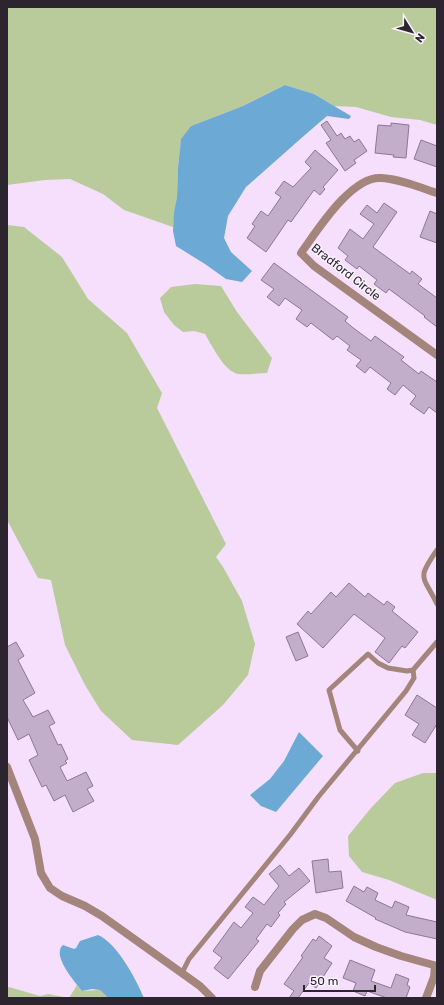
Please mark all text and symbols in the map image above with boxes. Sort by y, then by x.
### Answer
north arrow [392,12,432,52]
text: N [412,31,427,45]
street label: Bradford Circle [309,241,384,303]
scale bar [304,967,375,993]
text: 50 m [310,974,338,988]

